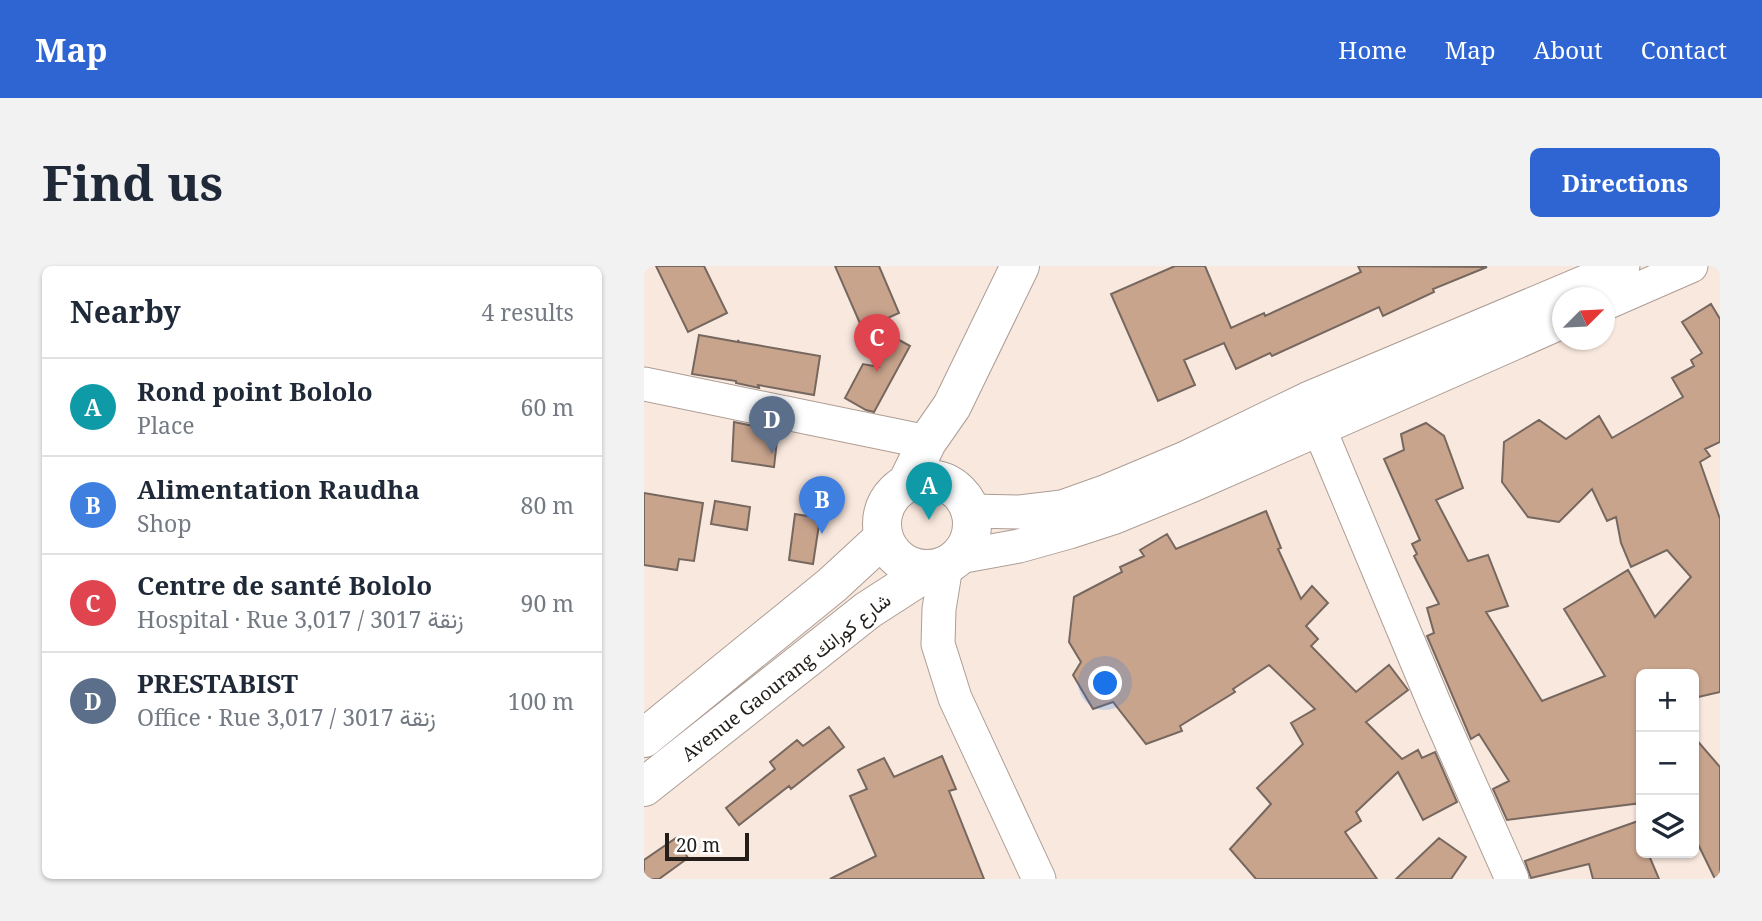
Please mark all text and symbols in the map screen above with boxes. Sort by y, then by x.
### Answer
text: Map [35,27,108,72]
text: Home [1338,33,1407,66]
text: Map [1445,33,1496,66]
text: About [1534,33,1603,66]
text: Contact [1641,33,1727,66]
button: Directions [1530,148,1720,217]
text: Find us [42,149,223,215]
north arrow [1552,287,1615,350]
text: Nearby [70,291,181,332]
text: 4 results [481,296,574,328]
pin: C [854,314,900,372]
text: Rond point Bololo [137,373,373,409]
text: A [84,391,102,423]
text: 60 m [521,391,574,423]
pin: D [749,396,795,454]
text: Place [137,409,195,441]
pin: A [906,462,952,520]
text: Alimentation Raudha [137,471,420,507]
pin: B [799,476,845,534]
text: B [85,489,101,521]
text: 80 m [521,489,574,521]
text: Shop [137,507,192,539]
text: Centre de santé Bololo [137,567,432,603]
text: C [85,587,101,619]
text: 90 m [521,587,574,619]
street label: Avenue Gaourang شارع كورانك [676,587,896,767]
text: Hospital · Rue 3,017 / زنقة 3017 [137,603,464,635]
text: PRESTABIST [137,665,298,701]
your location [1088,666,1122,700]
map controls [1636,669,1699,858]
button: + [1636,669,1699,732]
text: D [84,685,102,717]
text: 100 m [508,685,574,717]
text: Office · Rue 3,017 / زنقة 3017 [137,701,436,733]
button: − [1636,732,1699,795]
button: layers [1636,795,1699,858]
scale bar [665,830,749,862]
text: 20 m [676,832,720,858]

